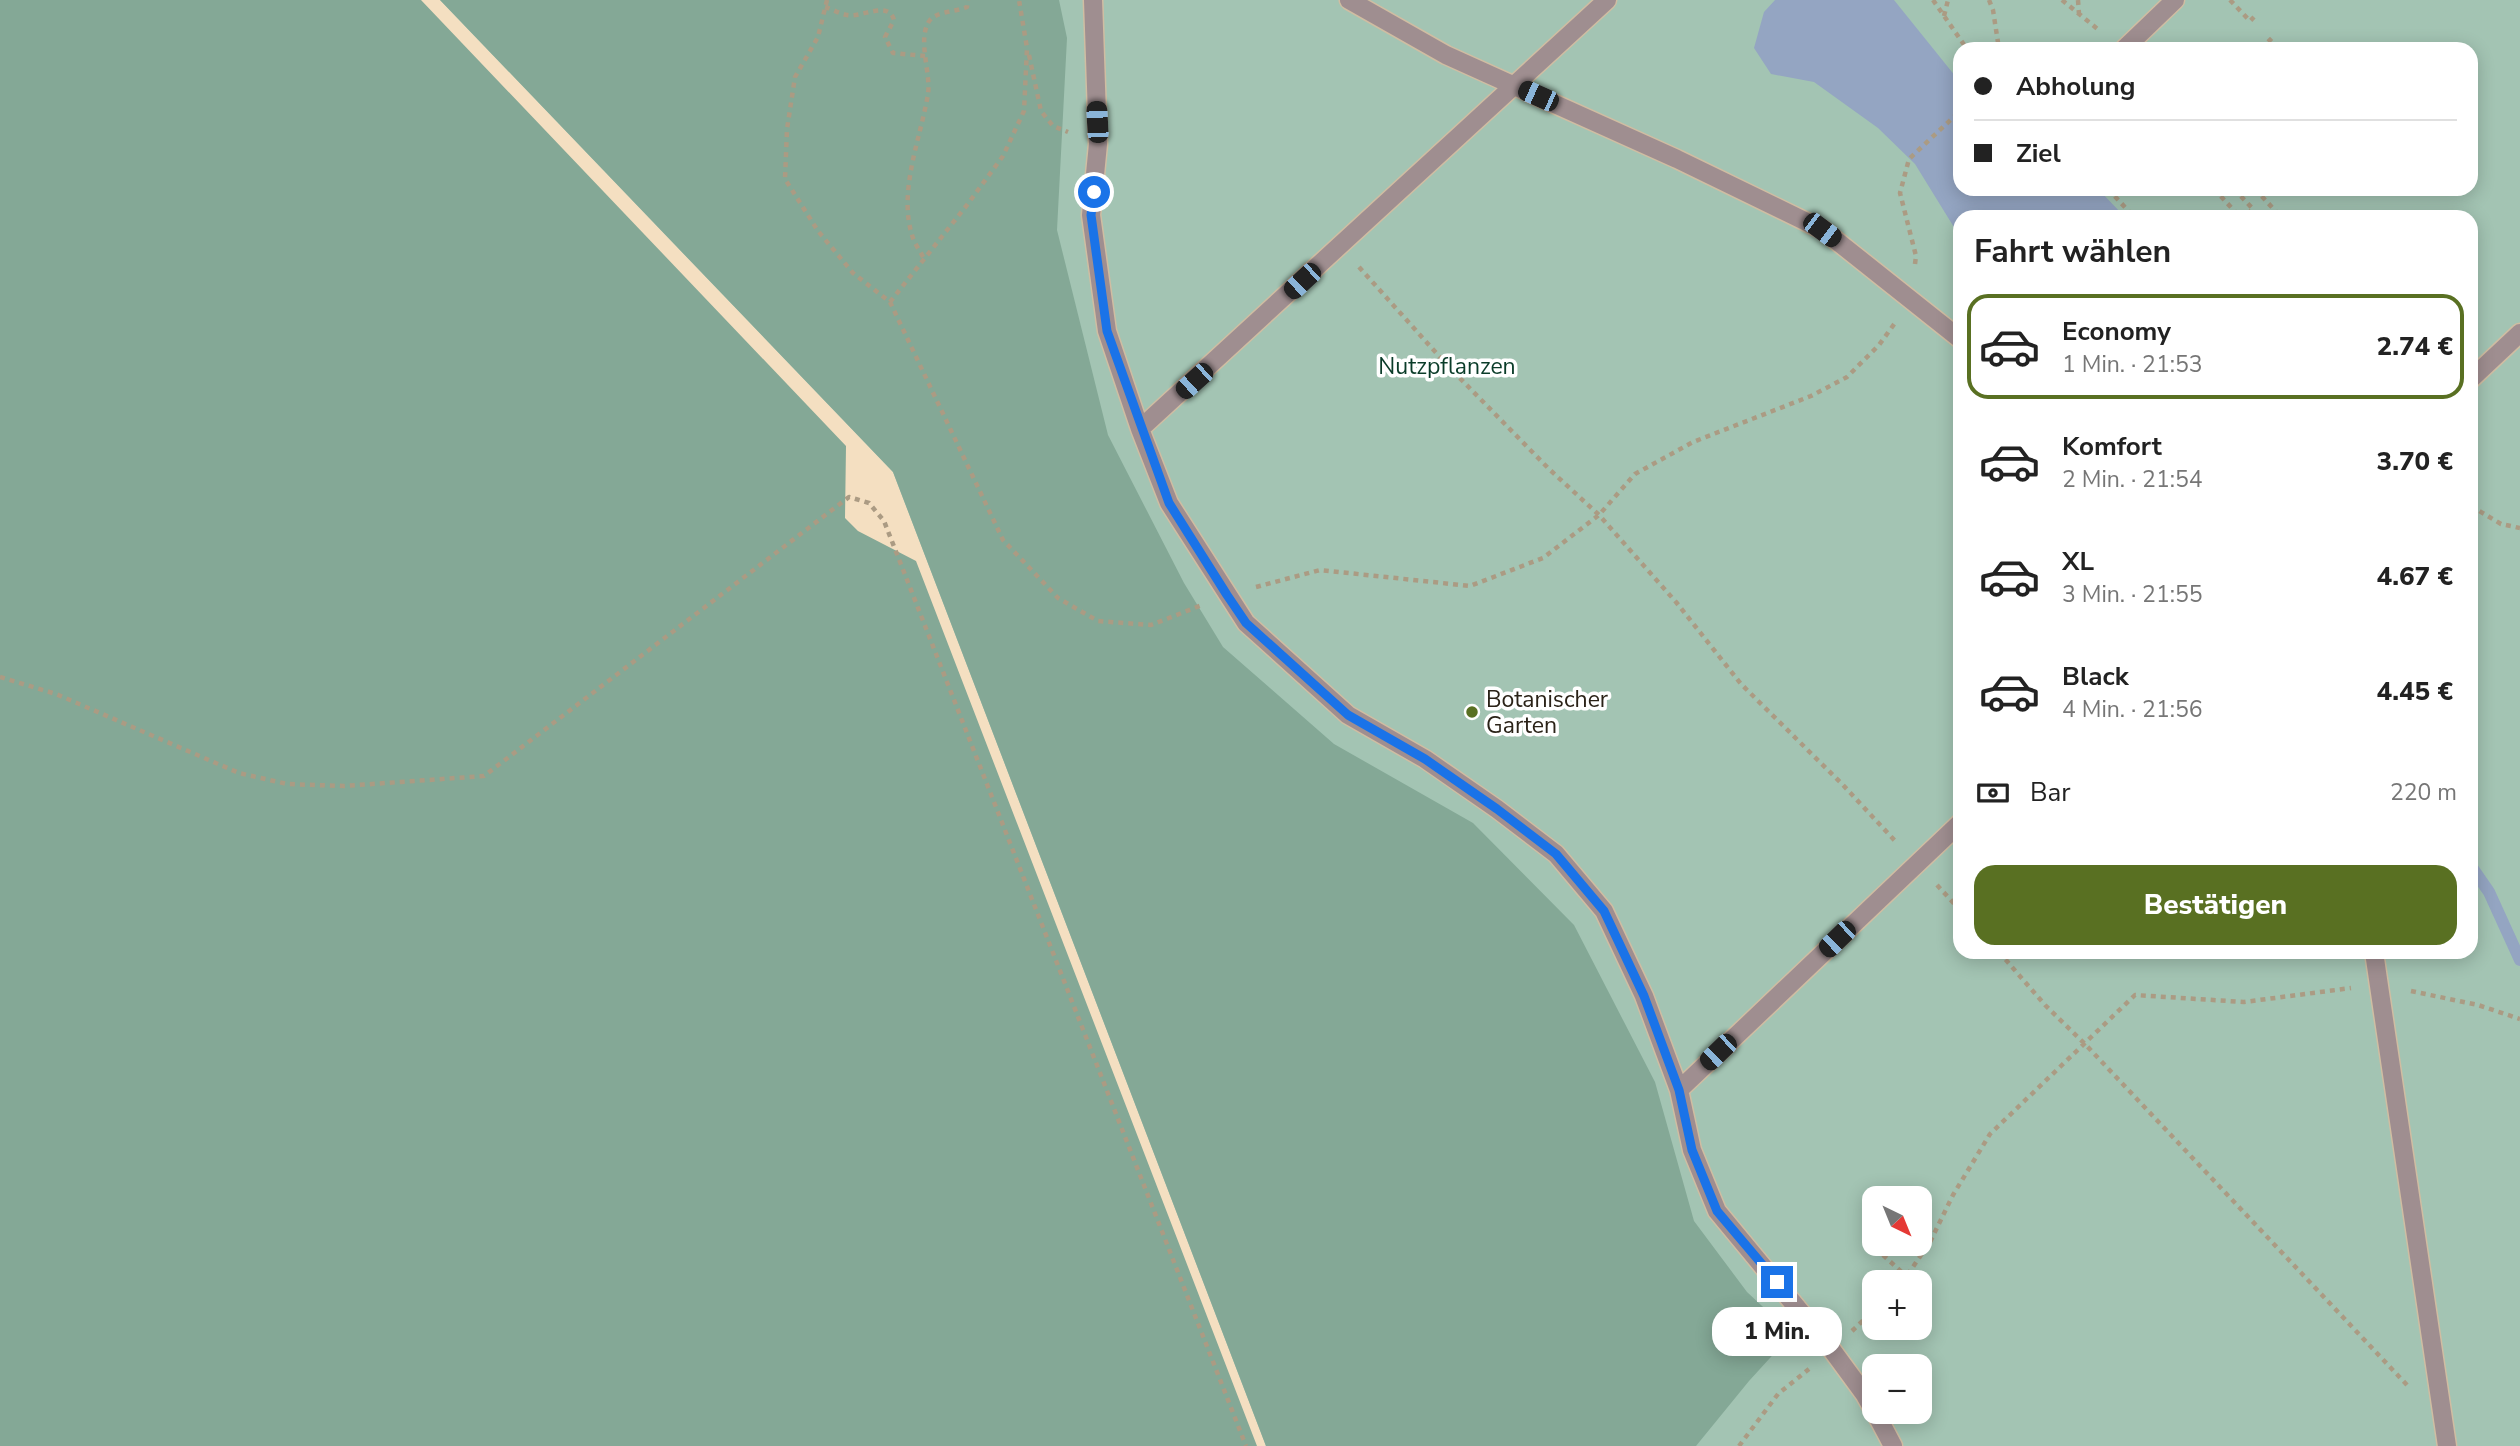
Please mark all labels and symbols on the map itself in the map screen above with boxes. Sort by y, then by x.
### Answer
car [1515,78,1562,114]
car [1086,100,1109,144]
route start [1078,176,1110,208]
car [1799,209,1846,251]
car [1280,259,1325,303]
park label: Nutzpflanzen [1378,351,1516,382]
car [1172,359,1217,403]
place label: Botanischer Garten [1486,684,1609,741]
marker: Botanischer Garten [1464,704,1480,720]
car [1815,917,1860,961]
car [1696,1030,1741,1074]
north arrow [1862,1186,1932,1256]
route end [1761,1266,1793,1298]
callout: 1 Min. [1712,1306,1842,1356]

